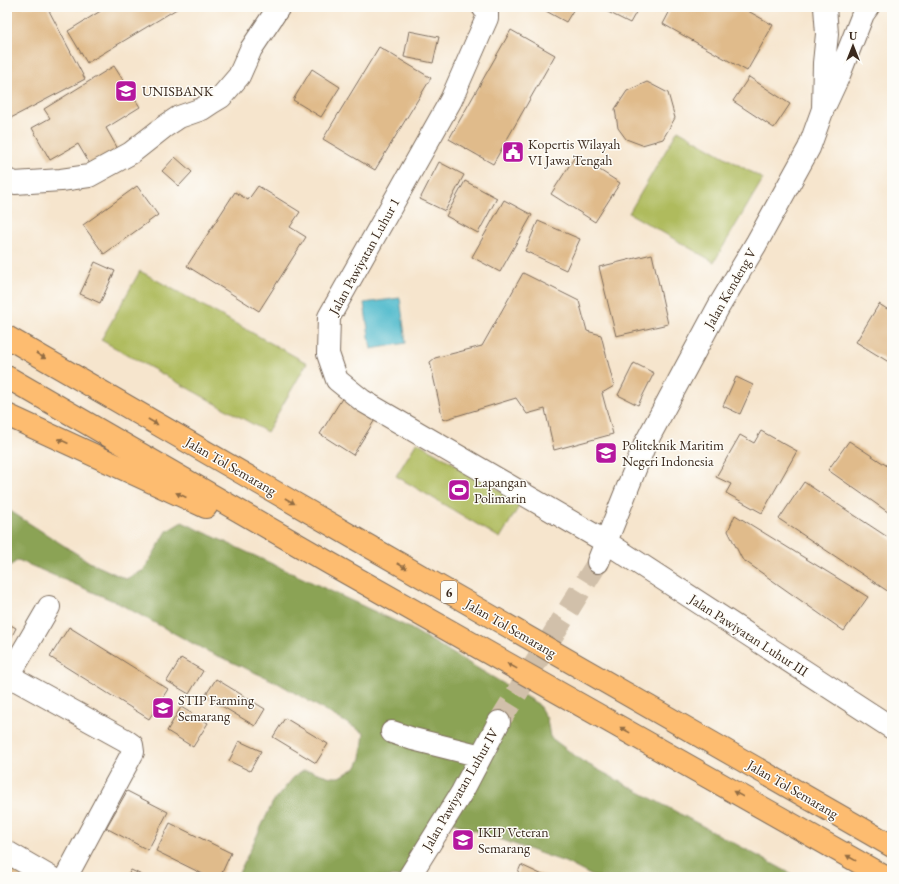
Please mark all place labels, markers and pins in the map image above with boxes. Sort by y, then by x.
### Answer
school or university icon: UNISBANK [113,78,139,104]
place label: UNISBANK [142,82,214,100]
place label: Kopertis Wilayah VI Jawa Tengah [528,135,621,169]
public building icon: Kopertis Wilayah VI Jawa Tengah [500,139,526,165]
place label: Politeknik Maritim Negeri Indonesia [622,436,724,470]
school or university icon: Politeknik Maritim Negeri Indonesia [593,440,619,466]
place label: Lapangan Polimarin [474,473,527,507]
sports icon: Lapangan Polimarin [446,477,472,503]
place label: STIP Farming Semarang [178,691,255,725]
school or university icon: STIP Farming Semarang [150,695,176,721]
place label: IKIP Veteran Semarang [478,823,549,857]
school or university icon: IKIP Veteran Semarang [450,827,476,853]

